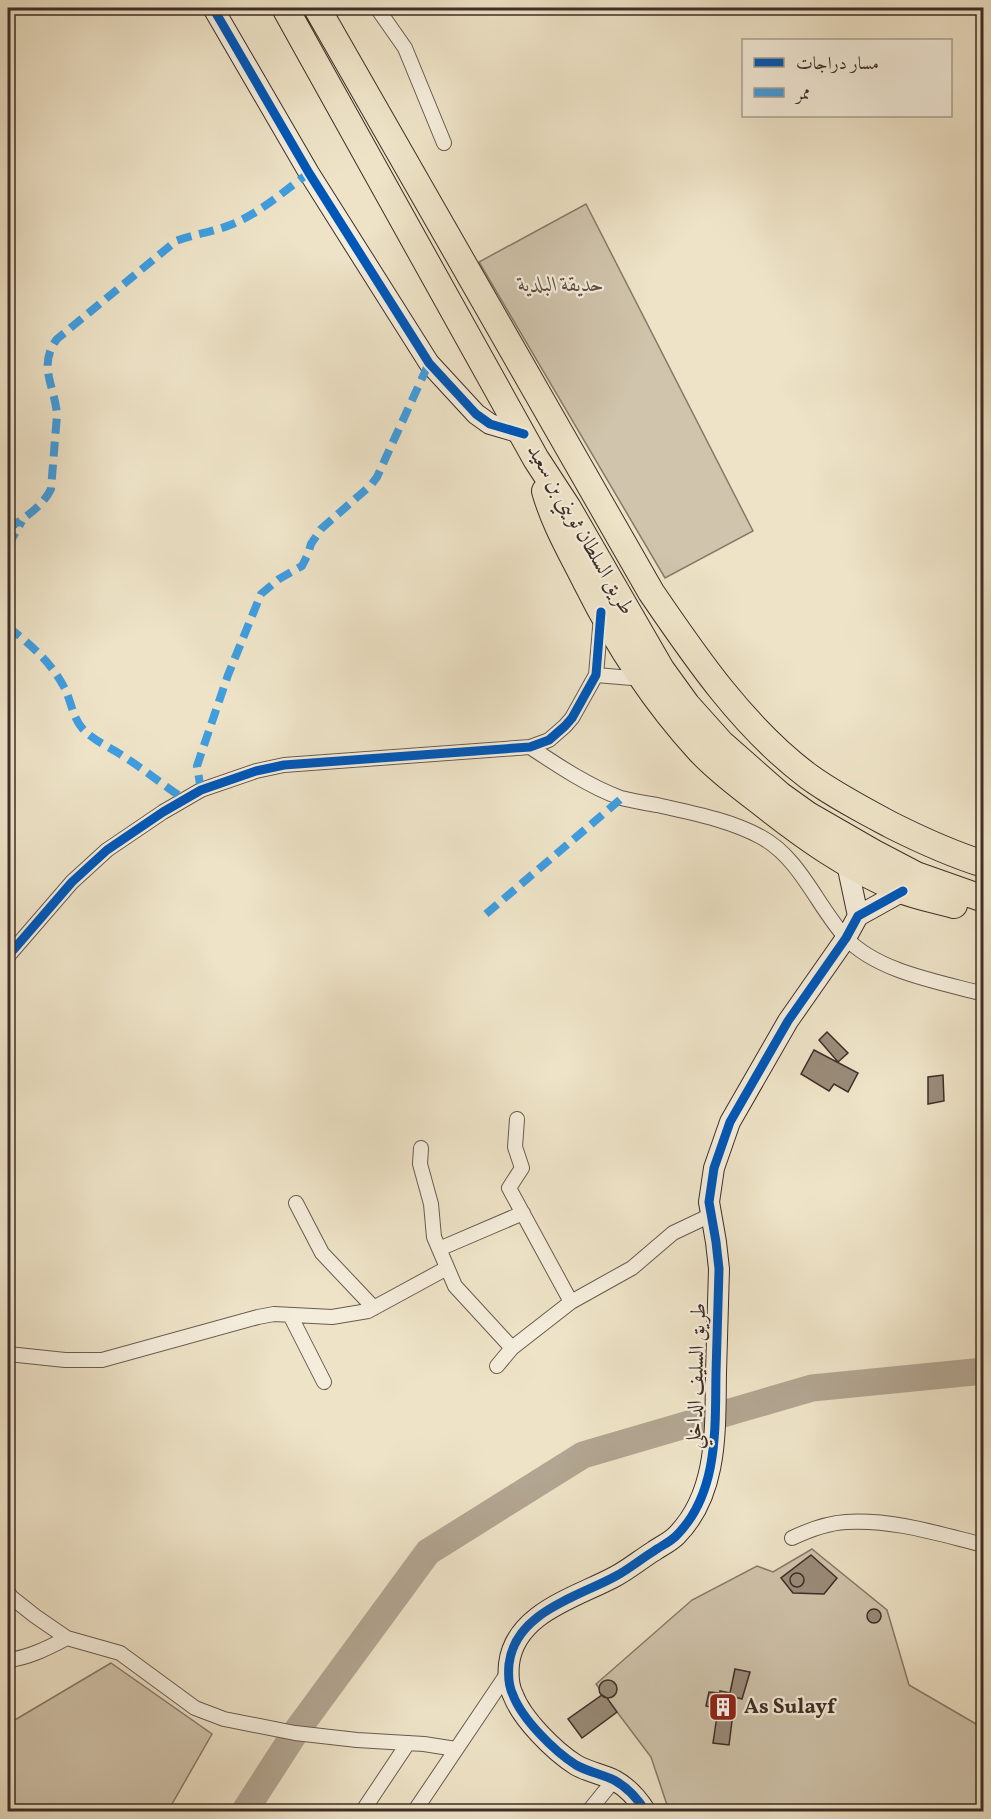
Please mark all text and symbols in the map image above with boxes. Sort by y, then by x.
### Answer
legend [742,39,952,117]
text: مسار دراجات [796,52,879,77]
text: ممر [794,82,810,107]
park label: حديقة البلدية [516,271,604,300]
street label: طريق السلطان ثويني بن سعيد [517,439,641,622]
street label: طريق السليف الداخلي [680,1302,718,1450]
building icon: As Sulayf [707,1691,739,1723]
place label: As Sulayf [744,1693,837,1722]

